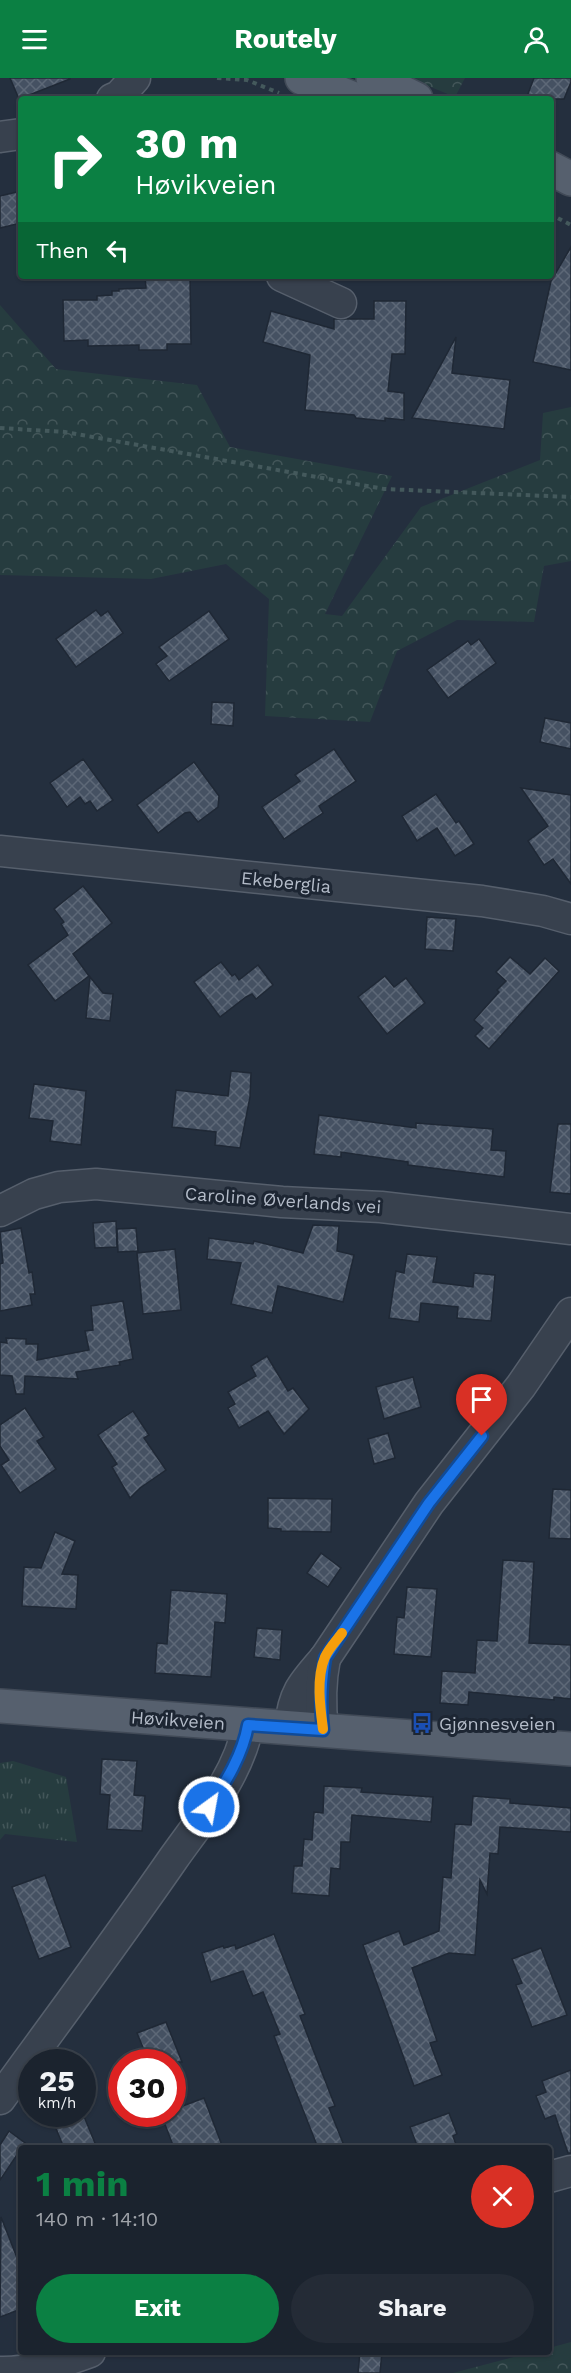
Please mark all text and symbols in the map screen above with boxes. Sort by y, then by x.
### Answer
icon: menu [18,23,51,56]
text: Routely [234,23,337,55]
icon: person [520,23,553,56]
text: 30 m [135,119,239,168]
icon: right [36,120,114,198]
text: Høvikveien [135,169,276,201]
icon: left [101,234,134,267]
text: Then [36,238,89,263]
street label: Ekeberglia [240,867,332,897]
street label: Caroline Øverlands vei [184,1183,382,1217]
pin [456,1374,507,1436]
icon: arrive [465,1383,498,1416]
street label: Høvikveien [130,1706,226,1734]
bus stop icon: Gjønnesveien [410,1711,434,1735]
place label: Gjønnesveien [439,1713,556,1734]
position arrow [177,1775,241,1839]
speed limit sign: 30 [108,2049,186,2127]
text: 25 [39,2063,75,2098]
text: km/h [38,2094,76,2112]
text: 1 min [36,2163,128,2205]
button: close [471,2165,534,2228]
text: 140 m · 14:10 [36,2207,158,2231]
button: Exit [36,2274,279,2343]
button: Share [291,2274,534,2343]

